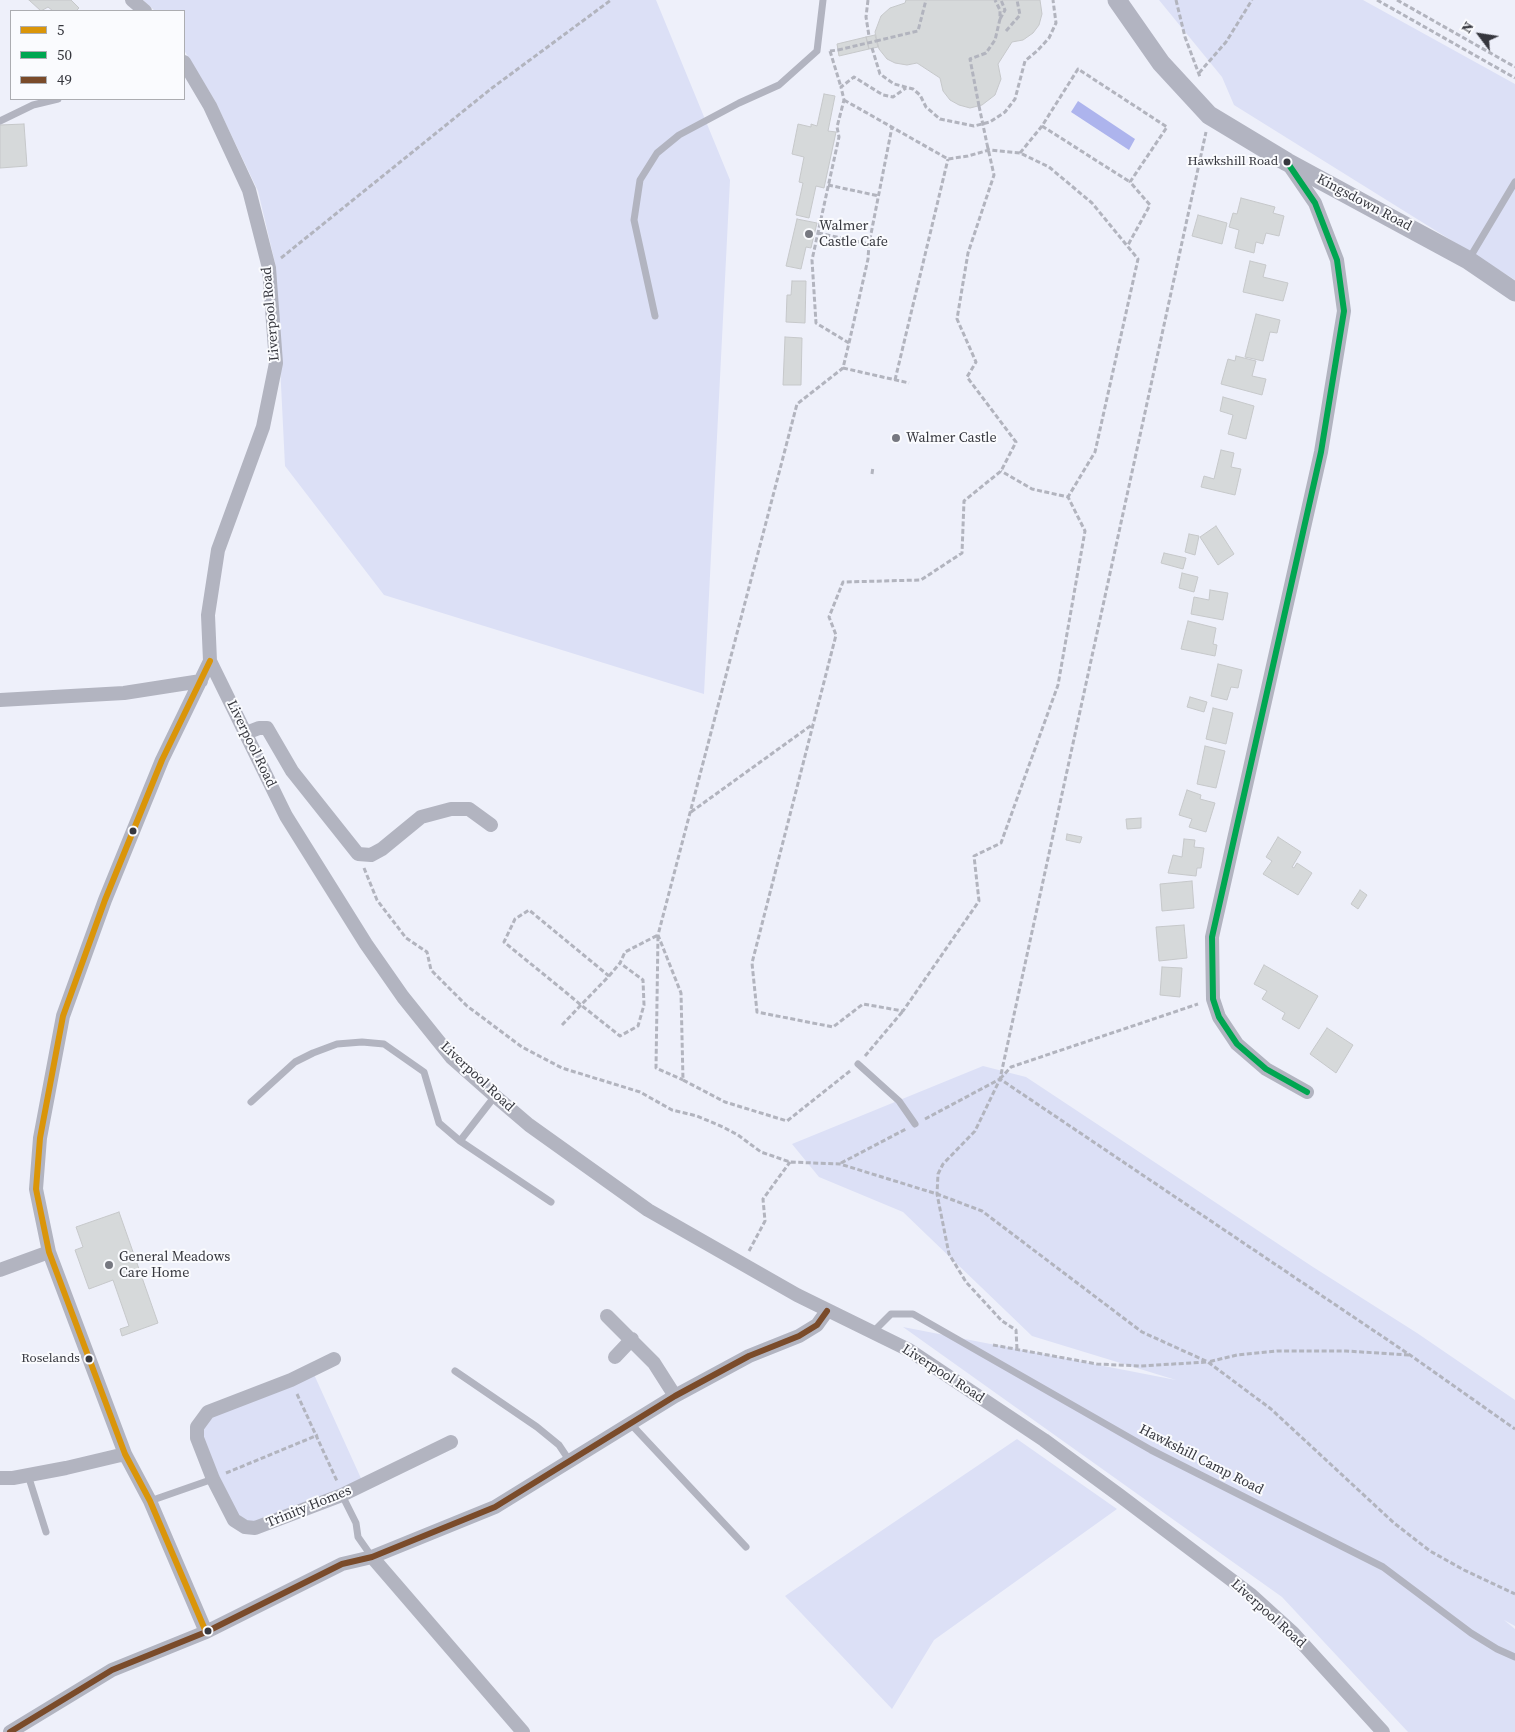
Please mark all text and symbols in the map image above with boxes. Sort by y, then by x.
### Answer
legend [10,10,185,100]
north arrow [1455,10,1505,60]
text: N [1456,18,1478,37]
text: 5 [57,19,65,40]
text: 50 [57,44,72,65]
text: 49 [57,69,72,90]
place label: Hawkshill Road [1188,154,1278,170]
marker: Hawkshill Road [1282,157,1292,167]
street label: Kingsdown Road [1314,171,1414,235]
place label: Walmer Castle Cafe [819,218,888,250]
marker: Walmer Castle Cafe [803,228,815,240]
street label: Liverpool Road [259,266,283,362]
place label: Walmer Castle [906,430,997,446]
marker: Walmer Castle [890,432,902,444]
street label: Liverpool Road [223,698,279,790]
unlabelled marker [128,826,138,836]
street label: Liverpool Road [437,1039,517,1115]
place label: General Meadows Care Home [119,1249,230,1282]
marker: General Meadows Care Home [103,1259,115,1271]
street label: Liverpool Road [899,1341,987,1407]
place label: Roselands [21,1351,80,1367]
marker: Roselands [84,1354,94,1364]
street label: Hawkshill Camp Road [1136,1421,1266,1499]
street label: Trinity Homes [264,1482,354,1532]
street label: Liverpool Road [1227,1576,1309,1652]
unlabelled marker [203,1626,213,1636]

